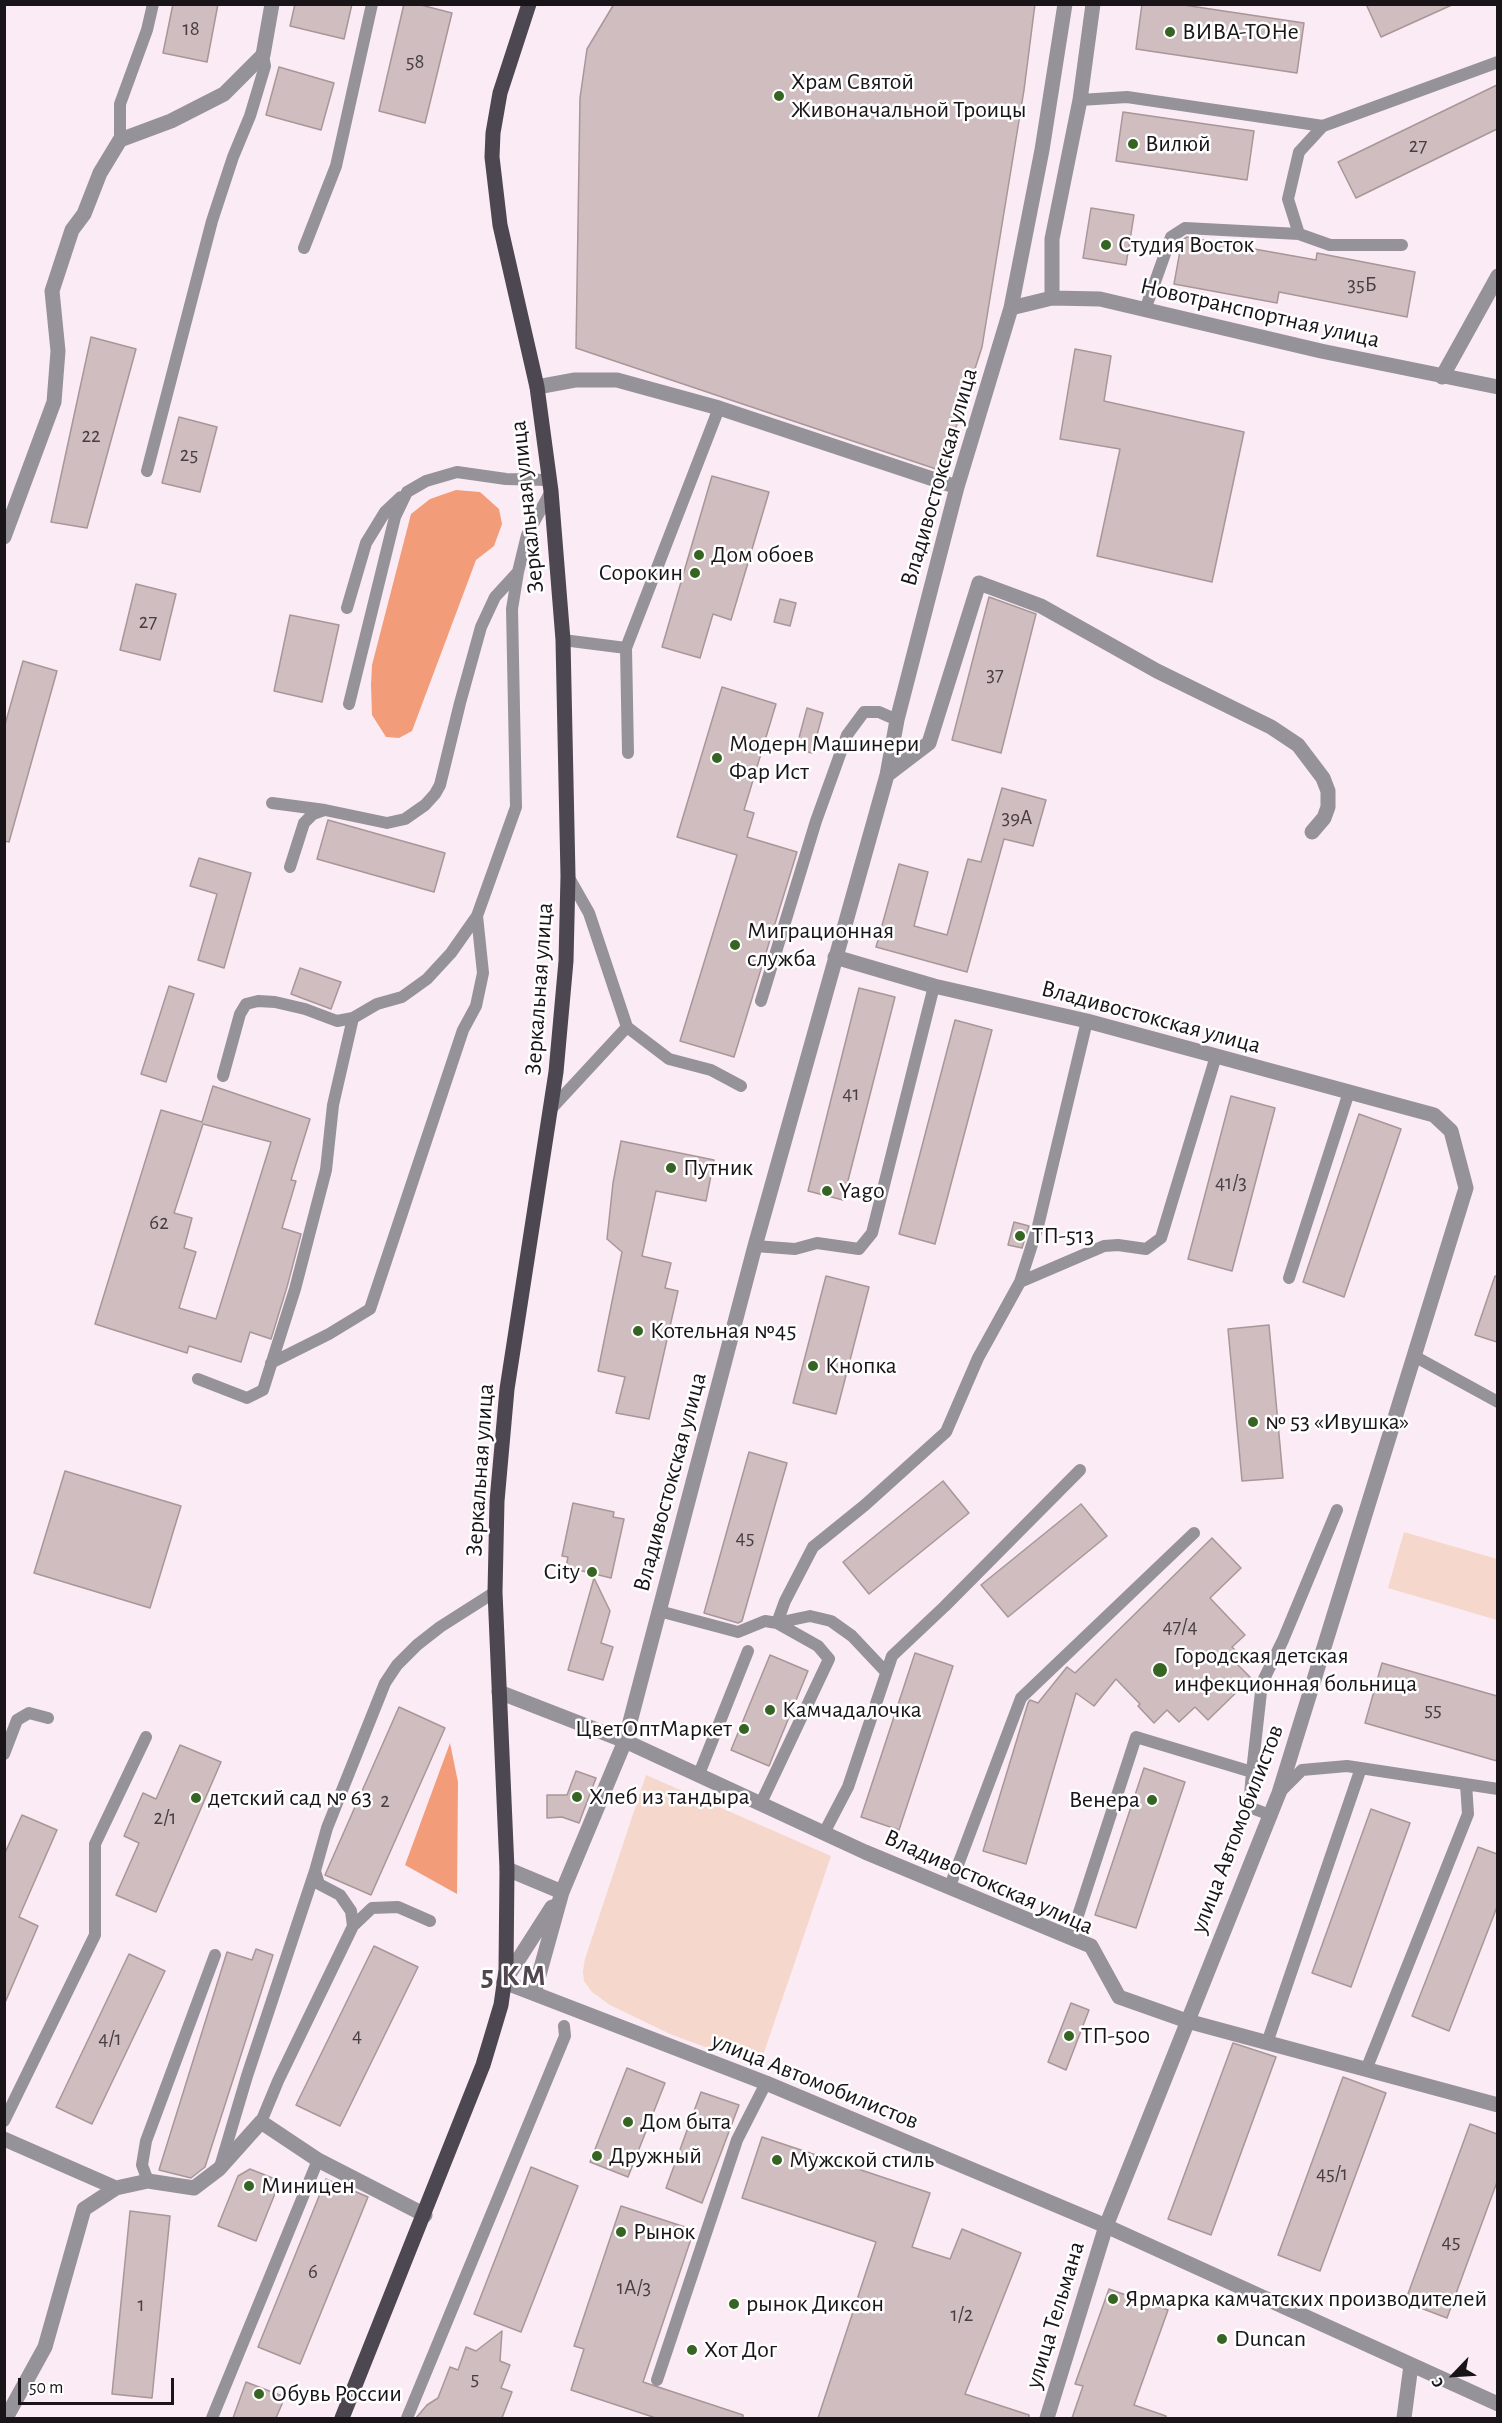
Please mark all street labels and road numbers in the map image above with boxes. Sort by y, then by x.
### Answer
street label: Новотранспортная улица [1137,271,1383,355]
street label: Владивостокская улица [894,364,984,590]
street label: Зеркальная улица [504,419,550,595]
street label: Зеркальная улица [519,901,559,1077]
street label: Владивостокская улица [1038,974,1264,1060]
street label: Владивостокская улица [627,1369,713,1595]
street label: Зеркальная улица [460,1382,500,1558]
street label: улица Автомобилистов [1184,1721,1290,1937]
street label: Владивостокская улица [880,1823,1098,1941]
street label: улица Автомобилистов [707,2026,923,2136]
street label: улица Тельмана [1019,2238,1091,2392]

